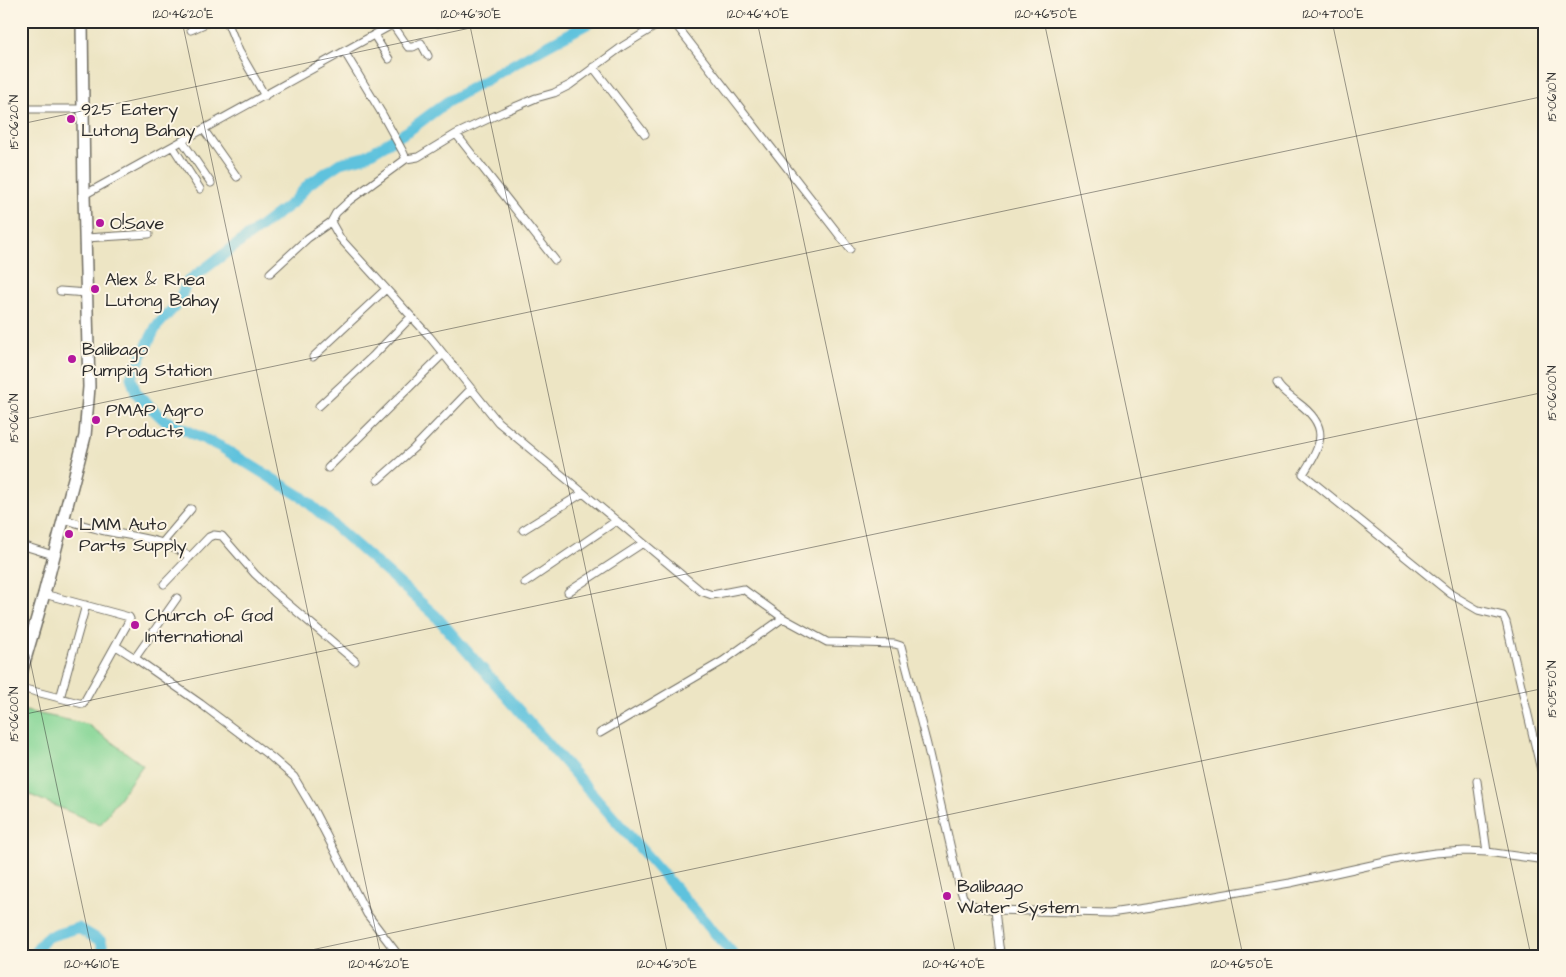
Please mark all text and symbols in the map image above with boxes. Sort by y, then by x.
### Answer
text: 120°46'20"E [153,6,213,23]
text: 120°46'30"E [441,6,501,23]
text: 120°46'40"E [727,6,789,23]
text: 120°46'50"E [1015,6,1077,23]
text: 120°47'00"E [1302,6,1364,23]
text: 15°06'10"N [1544,72,1561,122]
text: 15°06'20"N [6,94,23,149]
place label: 925 Eatery Lutong Bahay [81,97,196,144]
marker: 925 Eatery Lutong Bahay [65,113,77,125]
place label: O!Save [110,211,165,236]
marker: O!Save [94,217,106,229]
place label: Alex & Rhea Lutong Bahay [105,267,220,314]
marker: Alex & Rhea Lutong Bahay [89,283,101,295]
place label: Balibago Pumping Station [82,337,212,384]
marker: Balibago Pumping Station [66,353,78,365]
text: 15°06'00"N [1544,365,1561,421]
text: 15°06'10"N [6,393,23,443]
place label: PMAP Agro Products [106,398,203,444]
marker: PMAP Agro Products [90,414,102,426]
place label: LMM Auto Parts Supply [79,512,187,559]
marker: LMM Auto Parts Supply [63,528,75,540]
place label: Church of God International [145,603,273,649]
marker: Church of God International [129,619,141,631]
text: 15°05'50"N [1544,660,1561,718]
text: 15°06'00"N [6,686,23,742]
place label: Balibago Water System [957,874,1079,921]
marker: Balibago Water System [941,890,953,902]
text: 120°46'10"E [64,956,120,973]
text: 120°46'20"E [349,956,409,973]
text: 120°46'30"E [637,956,697,973]
text: 120°46'40"E [923,956,985,973]
text: 120°46'50"E [1211,956,1273,973]

